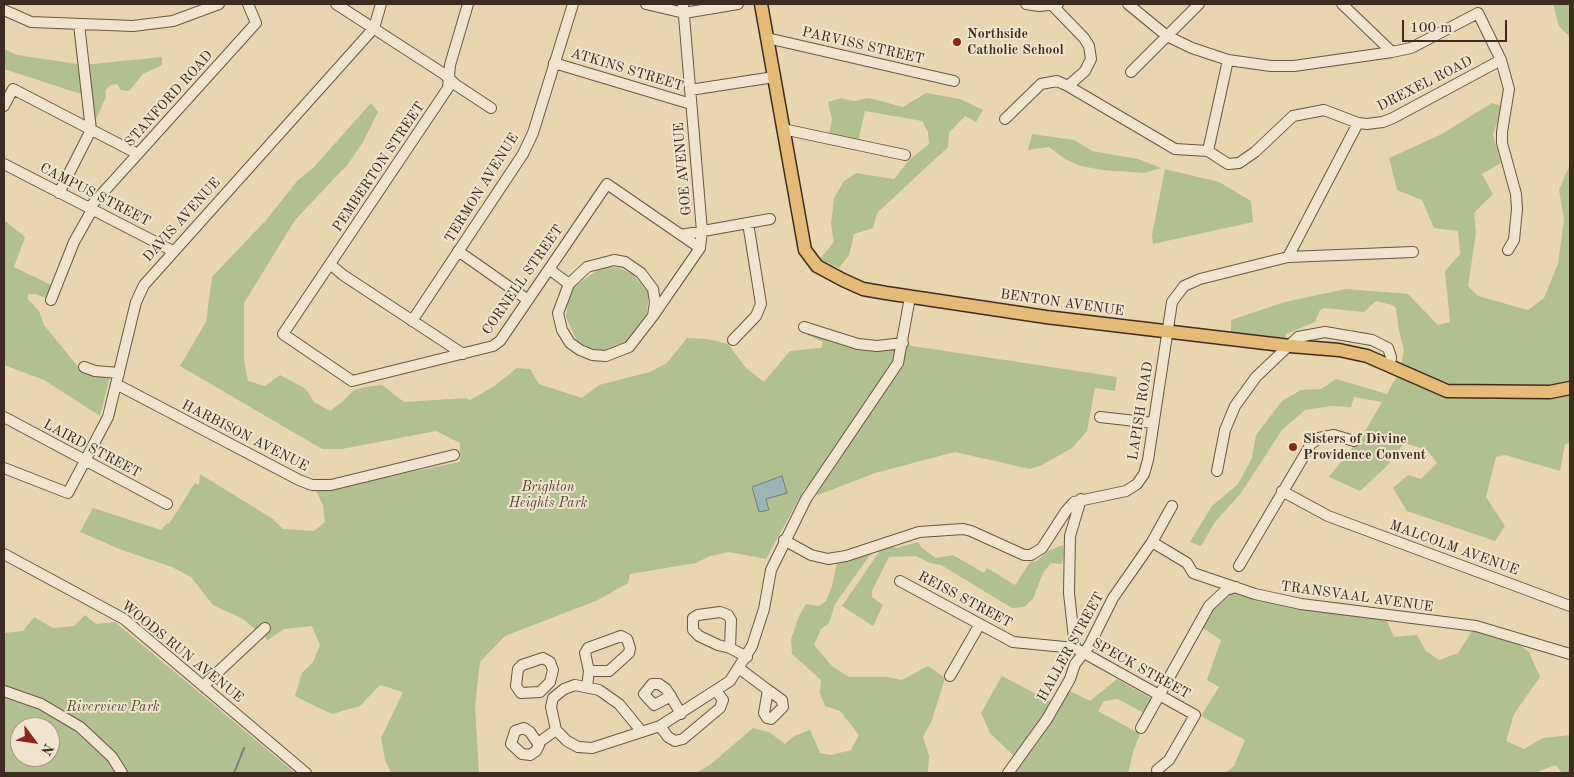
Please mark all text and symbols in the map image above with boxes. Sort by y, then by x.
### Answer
scale bar [1404,10,1509,42]
text: 100 m [1410,21,1452,36]
street label: PARVISS STREET [800,24,926,68]
place label: Northside Catholic School [967,26,1064,58]
marker: Northside Catholic School [951,36,963,48]
street label: ATKINS STREET [569,45,685,95]
street label: STANFORD ROAD [121,47,217,151]
street label: DREXEL ROAD [1375,53,1475,115]
street label: PEMBERTON STREET [329,99,429,235]
street label: GOE AVENUE [671,122,695,216]
street label: TERMON AVENUE [441,130,523,246]
street label: CAMPUS STREET [37,160,153,230]
street label: DAVIS AVENUE [140,174,224,266]
street label: CORNELL STREET [479,222,567,338]
street label: BENTON AVENUE [999,286,1125,320]
street label: LAPISH ROAD [1125,361,1157,461]
street label: HARBISON AVENUE [179,397,311,475]
street label: LAIRD STREET [40,416,144,482]
place label: Sisters of Divine Providence Convent [1303,431,1426,464]
marker: Sisters of Divine Providence Convent [1287,441,1299,453]
park label: Brighton Heights Park [509,479,587,512]
street label: MALCOLM AVENUE [1387,517,1521,579]
street label: REISS STREET [915,568,1015,632]
street label: TRANSVAAL AVENUE [1280,578,1434,616]
street label: HALLER STREET [1034,590,1108,704]
street label: WOODS RUN AVENUE [117,597,247,707]
street label: SPECK STREET [1089,635,1193,703]
park label: Riverview Park [66,699,160,715]
north arrow [10,717,60,767]
text: N [38,741,56,757]

